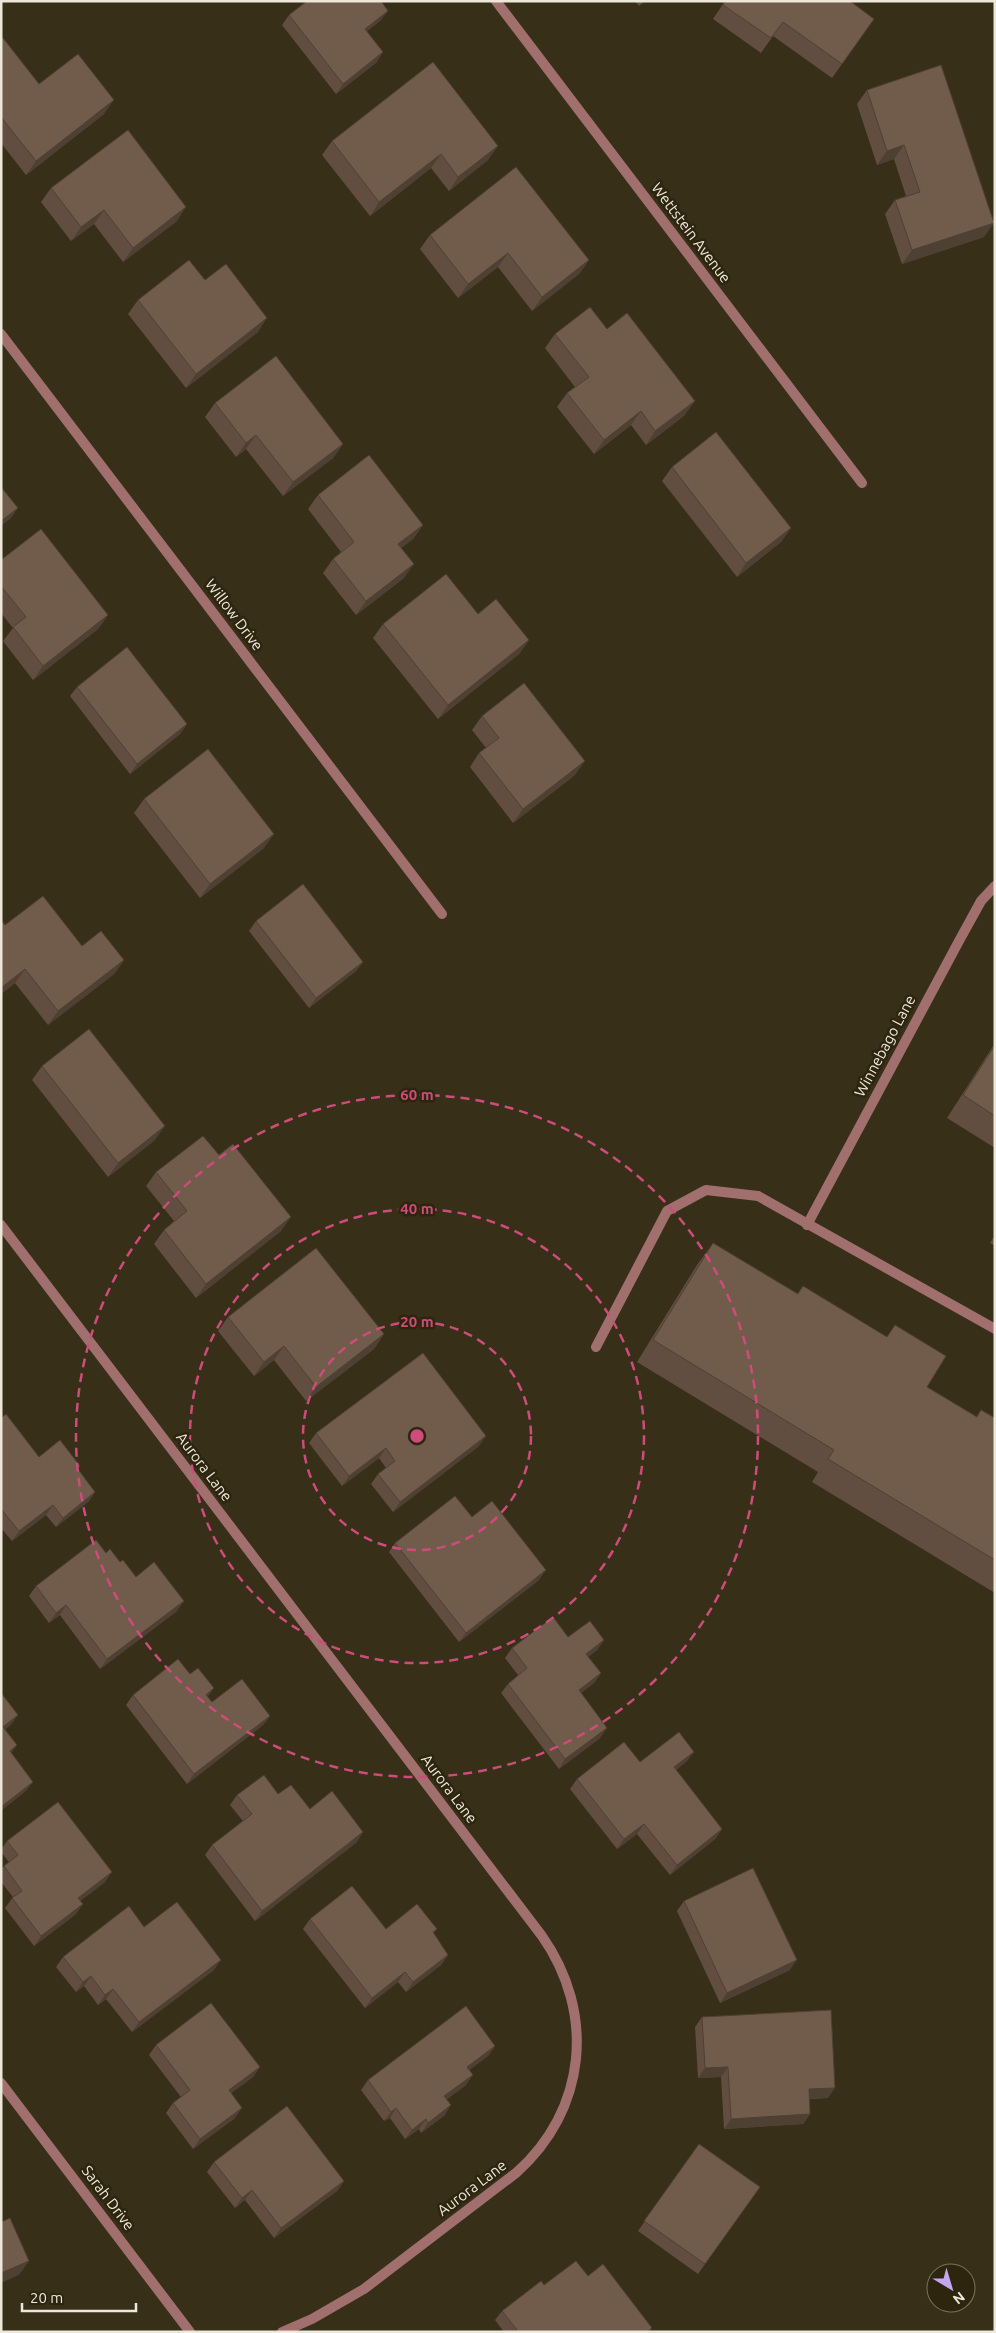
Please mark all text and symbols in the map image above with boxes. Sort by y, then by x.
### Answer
street label: Wettstein Avenue [648,179,734,286]
street label: Willow Drive [202,576,267,654]
street label: Winnebago Lane [851,992,919,1100]
text: 60 m [400,1086,434,1103]
text: 40 m [400,1200,434,1217]
text: 20 m [400,1313,434,1330]
centre of rings [408,1427,426,1445]
street label: Aurora Lane [173,1429,236,1504]
street label: Aurora Lane [418,1751,481,1826]
street label: Aurora Lane [434,2156,509,2219]
street label: Sarah Drive [79,2162,138,2233]
north arrow [926,2263,976,2313]
scale bar [22,2280,136,2312]
text: 20 m [30,2289,63,2306]
text: N [950,2289,968,2308]

